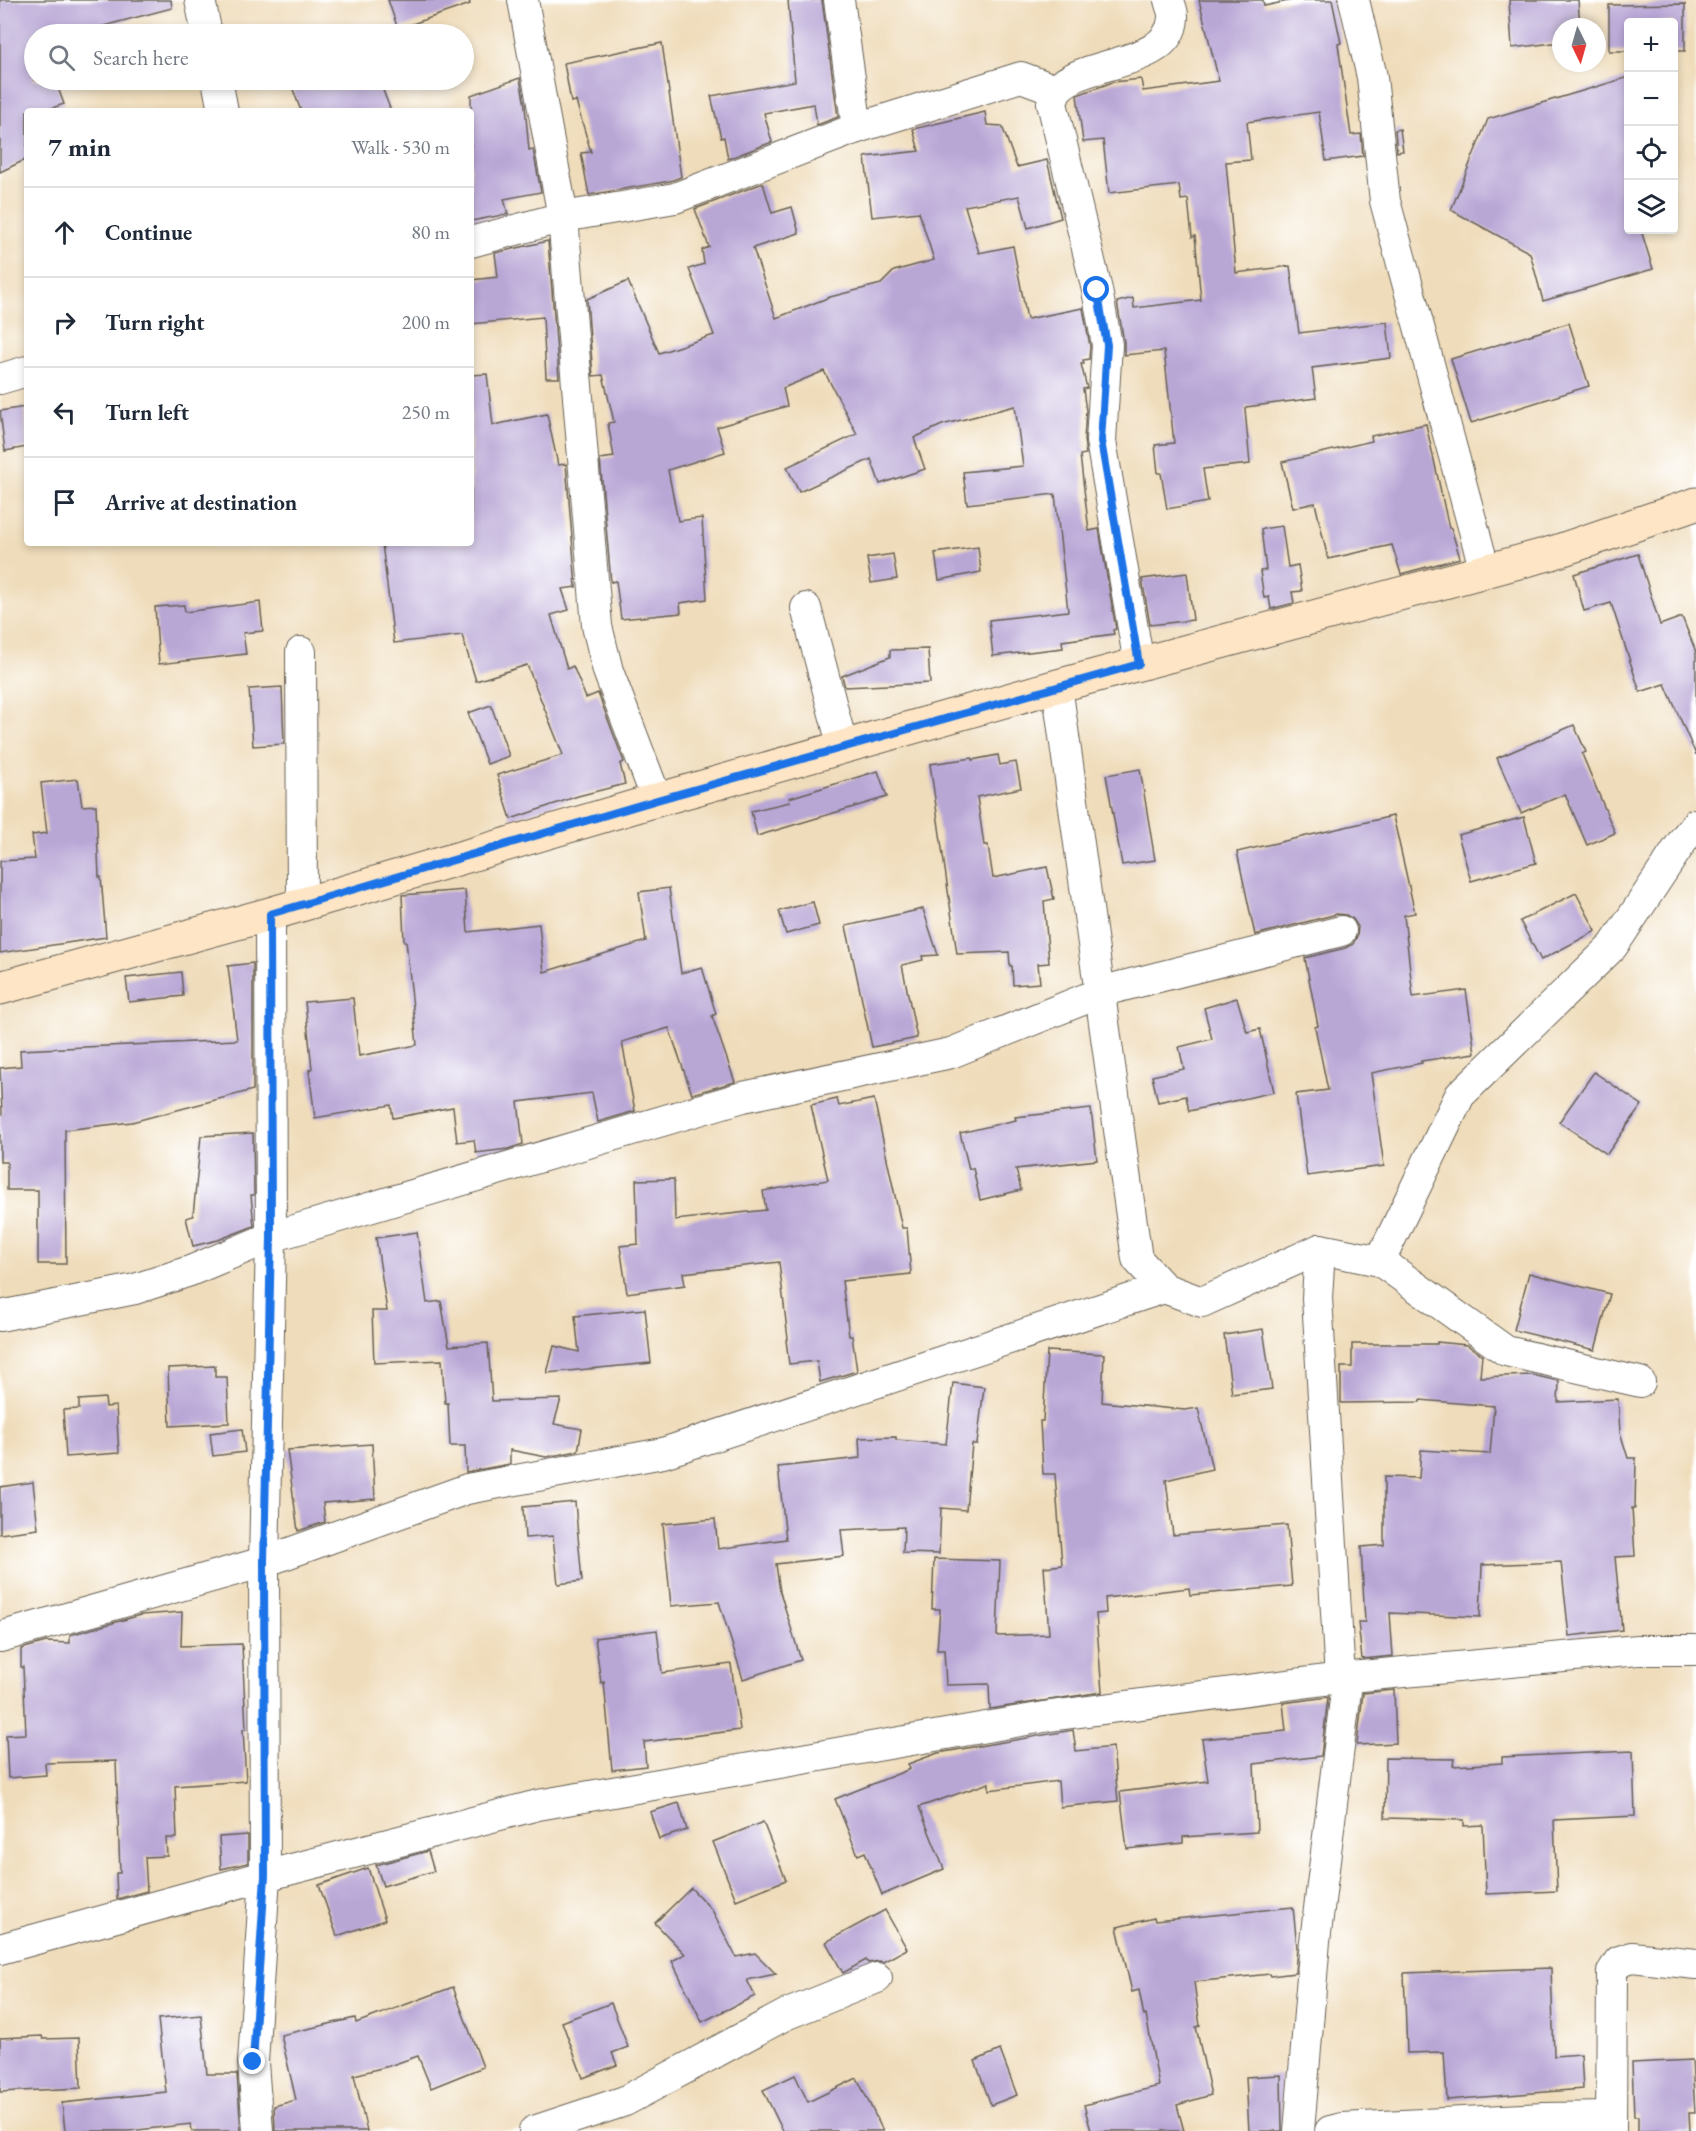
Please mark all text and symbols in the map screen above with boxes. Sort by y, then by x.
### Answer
north arrow [1552,18,1606,72]
map controls [1624,18,1678,234]
button: + [1624,18,1678,72]
search box [24,24,474,90]
icon: search [45,41,78,74]
text: Search here [93,43,188,72]
button: − [1624,72,1678,126]
button: locate [1624,126,1678,180]
text: 7 min [48,130,111,164]
text: Walk · 530 m [351,134,450,160]
button: layers [1624,180,1678,234]
icon: ahead [48,216,81,249]
text: Continue [105,218,192,247]
text: 80 m [411,219,450,245]
route start [1083,276,1109,302]
icon: right [48,306,81,339]
text: Turn right [105,308,204,337]
text: 200 m [402,309,450,335]
icon: left [48,396,81,429]
text: Turn left [105,398,189,427]
text: 250 m [402,399,450,425]
icon: arrive [48,486,81,519]
text: Arrive at destination [105,488,297,517]
route end [239,2048,265,2074]

